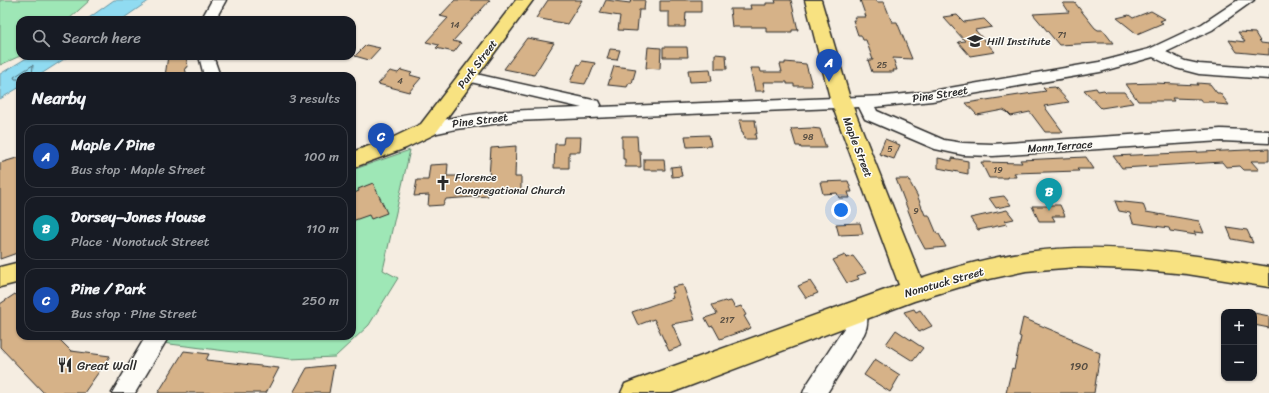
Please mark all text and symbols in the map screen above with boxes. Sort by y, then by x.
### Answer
search box [16,16,356,60]
house number: 14 [450,17,460,33]
text: Search here [62,25,141,51]
icon: search [30,27,52,49]
house number: 71 [1057,27,1067,43]
school or university icon: Hill Institute [966,32,984,50]
place label: Hill Institute [987,32,1051,51]
street label: Park Street [453,36,502,93]
pin: A [816,49,842,82]
house number: 25 [877,57,888,73]
house number: 4 [397,73,403,89]
street label: Pine Street [911,81,969,108]
text: Nearby [32,83,86,113]
text: 3 results [289,87,340,110]
street label: Pine Street [451,108,509,133]
street label: Maple Street [837,114,878,180]
pin: C [368,123,394,156]
house number: 98 [803,129,814,145]
text: Maple / Pine [71,132,155,158]
street label: Mann Terrace [1027,135,1094,158]
house number: 5 [887,141,893,157]
text: A [42,145,50,168]
text: 100 m [304,145,339,168]
text: Bus stop · Maple Street [71,158,206,181]
house number: 19 [993,162,1003,178]
place label: Florence Congregational Church [455,168,566,200]
church icon: Florence Congregational Church [434,174,452,192]
pin: B [1036,178,1062,211]
your location [831,200,851,220]
house number: 9 [913,203,919,219]
text: Dorsey–Jones House [71,204,206,230]
text: B [42,217,50,240]
text: 110 m [306,217,339,240]
text: Place · Nonotuck Street [71,230,209,253]
street label: Nonotuck Street [902,262,986,303]
text: Pine / Park [71,276,146,302]
text: C [42,289,50,312]
text: 250 m [302,289,339,312]
text: Bus stop · Pine Street [71,302,197,325]
map controls [1221,309,1257,381]
button: + [1221,309,1257,345]
house number: 217 [720,312,735,328]
button: − [1221,345,1257,381]
place label: Great Wall [77,354,137,377]
restaurant icon: Great Wall [56,356,74,374]
house number: 190 [1070,357,1088,376]

